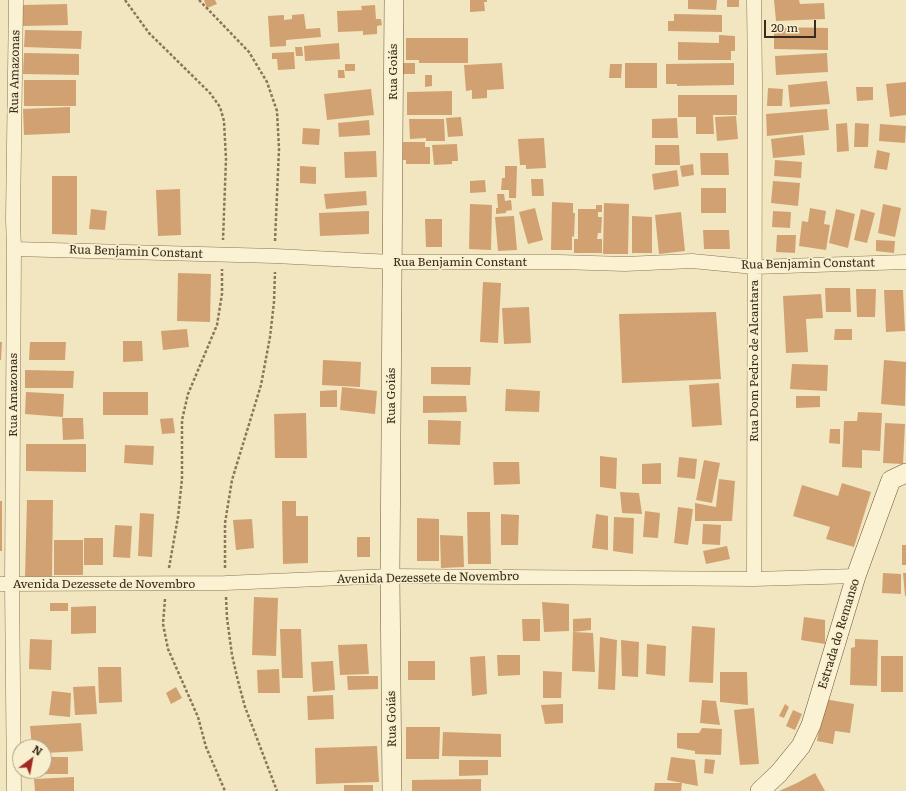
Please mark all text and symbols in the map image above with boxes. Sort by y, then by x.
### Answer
scale bar [766,12,818,38]
text: 20 m [771,18,798,36]
street label: Rua Amazonas [7,30,23,114]
street label: Rua Goiás [386,44,400,100]
street label: Rua Benjamin Constant [69,242,203,262]
street label: Rua Benjamin Constant [393,255,527,269]
street label: Rua Benjamin Constant [741,256,875,272]
street label: Rua Dom Pedro de Alcantara [747,280,761,442]
street label: Rua Amazonas [6,353,20,437]
street label: Rua Goiás [384,368,398,424]
street label: Avenida Dezessete de Novembro [337,569,519,587]
street label: Avenida Dezessete de Novembro [13,577,195,591]
street label: Estrada do Remanso [815,577,863,691]
street label: Rua Goiás [384,691,400,747]
north arrow [12,739,52,779]
text: N [30,740,46,759]

